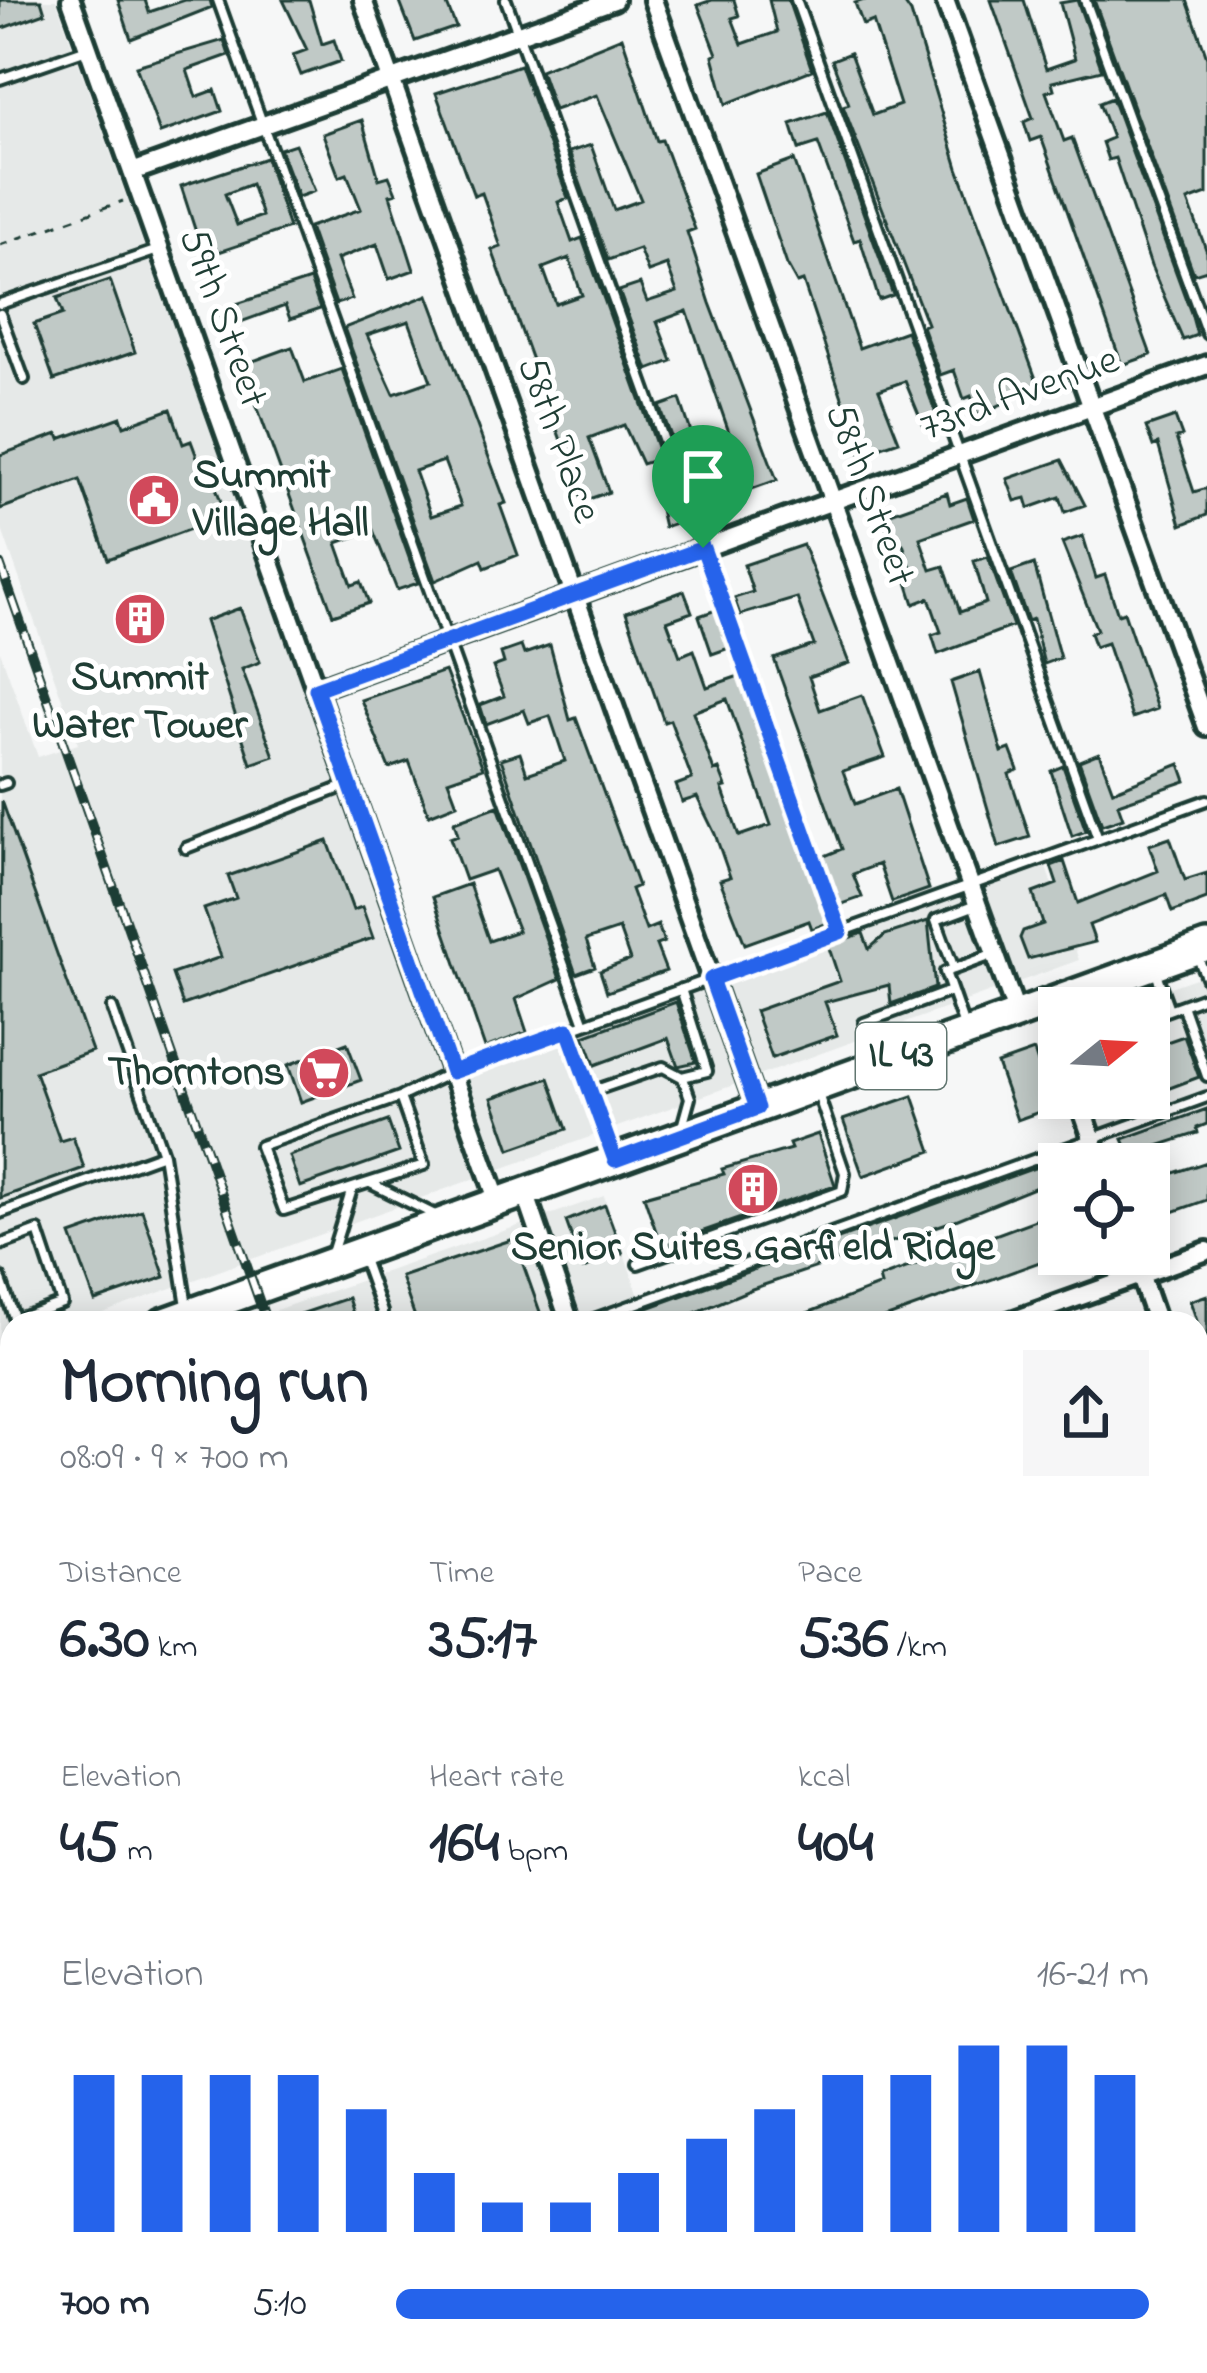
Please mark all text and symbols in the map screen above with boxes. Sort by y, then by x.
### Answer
street label: 59th Street [161,220,283,416]
street label: 73rd Avenue [912,331,1128,459]
street label: 58th Place [500,348,616,532]
street label: 58th Street [808,395,930,595]
pin [652,425,754,548]
icon: arrive [670,443,736,509]
place label: Summit Village Hall [192,446,369,556]
public building icon: Summit Village Hall [126,472,182,528]
building icon: Summit Water Tower [112,591,168,647]
place label: Summit Water Tower [32,648,249,757]
north arrow [1038,987,1170,1119]
map controls [1038,987,1170,1275]
road number: IL 43 [856,1023,946,1089]
place label: Thorntons [107,1043,285,1104]
supermarket icon: Thorntons [296,1045,352,1101]
button: locate [1038,1143,1170,1275]
building icon: Senior Suites Garfield Ridge [725,1161,781,1217]
place label: Senior Suites Garfield Ridge [511,1218,996,1280]
text: Morning run [60,1337,369,1433]
button: share [1023,1350,1149,1476]
text: 08:09 · 9 × 700 m [60,1430,289,1487]
text: Distance [60,1550,182,1598]
text: Time [429,1550,494,1598]
text: Pace [798,1550,862,1598]
text: 6.30 [60,1598,149,1685]
text: 35:17 [429,1598,537,1685]
text: 5:36 [798,1598,889,1685]
text: km [149,1624,198,1672]
text: /km [889,1624,947,1672]
text: Elevation [60,1754,181,1802]
text: Heart rate [429,1754,564,1802]
text: kcal [798,1754,850,1802]
text: 45 [60,1802,119,1889]
text: 164 [429,1802,499,1889]
text: 404 [798,1802,873,1889]
text: m [119,1828,153,1876]
text: bpm [499,1828,568,1876]
text: Elevation [60,1947,203,2004]
text: 16–21 m [1036,1947,1149,2004]
text: 700 m [60,2276,150,2333]
text: 5:10 [252,2276,307,2333]

